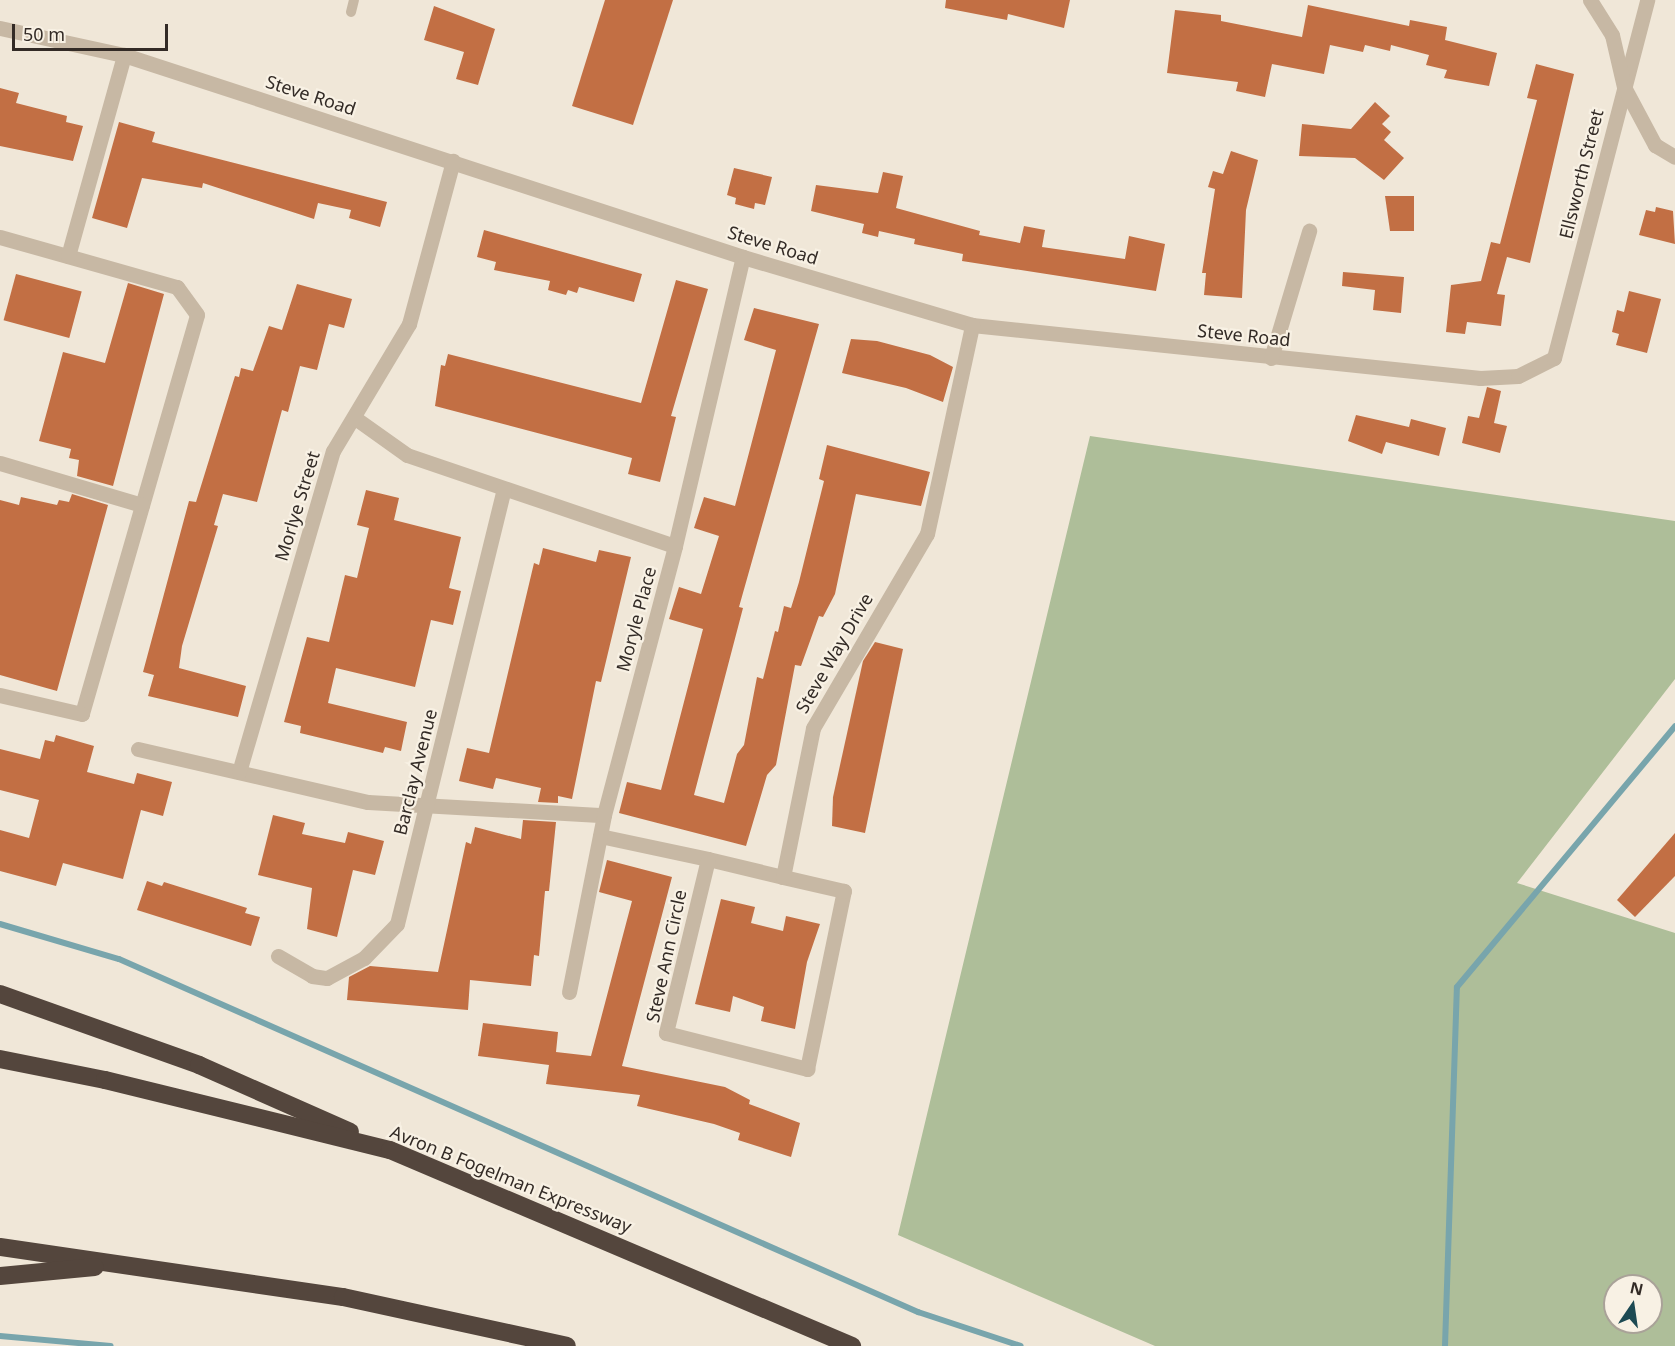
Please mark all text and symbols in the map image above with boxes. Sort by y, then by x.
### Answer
scale bar [15,12,171,50]
text: 50 m [23,22,65,46]
street label: Steve Road [263,70,359,120]
street label: Ellsworth Street [1554,107,1608,241]
street label: Steve Road [725,221,821,269]
street label: Steve Road [1196,319,1292,351]
street label: Morlye Street [270,449,324,563]
street label: Moryle Place [612,564,660,674]
street label: Steve Way Drive [791,589,877,717]
street label: Barclay Avenue [389,707,441,837]
street label: Steve Ann Circle [641,888,691,1024]
street label: Avron B Fogelman Expressway [387,1121,635,1237]
north arrow [1603,1274,1663,1334]
text: N [1628,1276,1645,1301]

